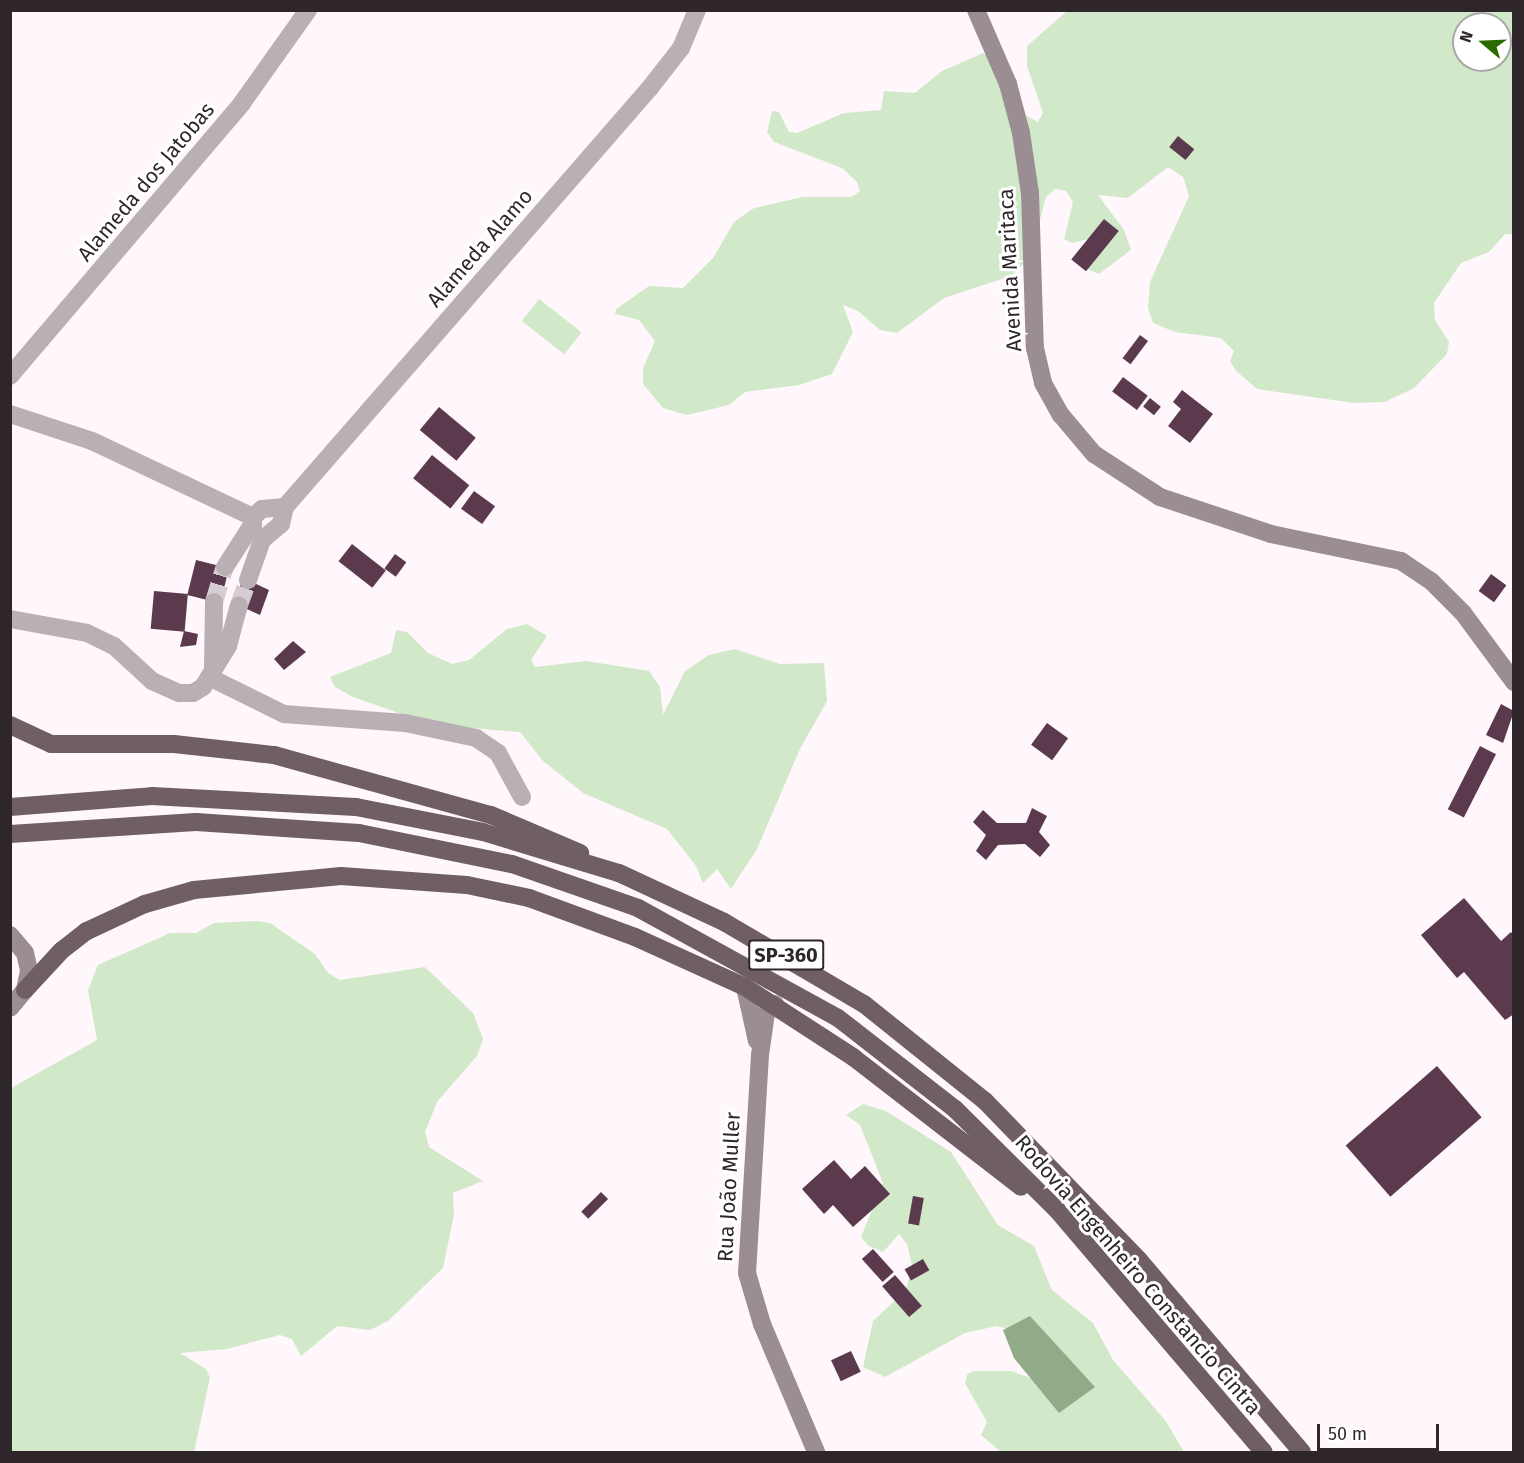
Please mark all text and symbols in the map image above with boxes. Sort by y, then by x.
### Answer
north arrow [1452,12,1512,72]
text: N [1456,29,1477,45]
street label: Alameda dos Jatobas [72,98,220,266]
street label: Alameda Alamo [422,184,538,312]
street label: Avenida Maritaca [993,188,1027,352]
road number: SP-360 [747,938,825,972]
street label: Rua João Muller [712,1111,746,1263]
street label: Rodovia Engenheiro Constancio Cintra [1010,1130,1266,1420]
scale bar [1320,1412,1442,1450]
text: 50 m [1328,1423,1367,1445]

